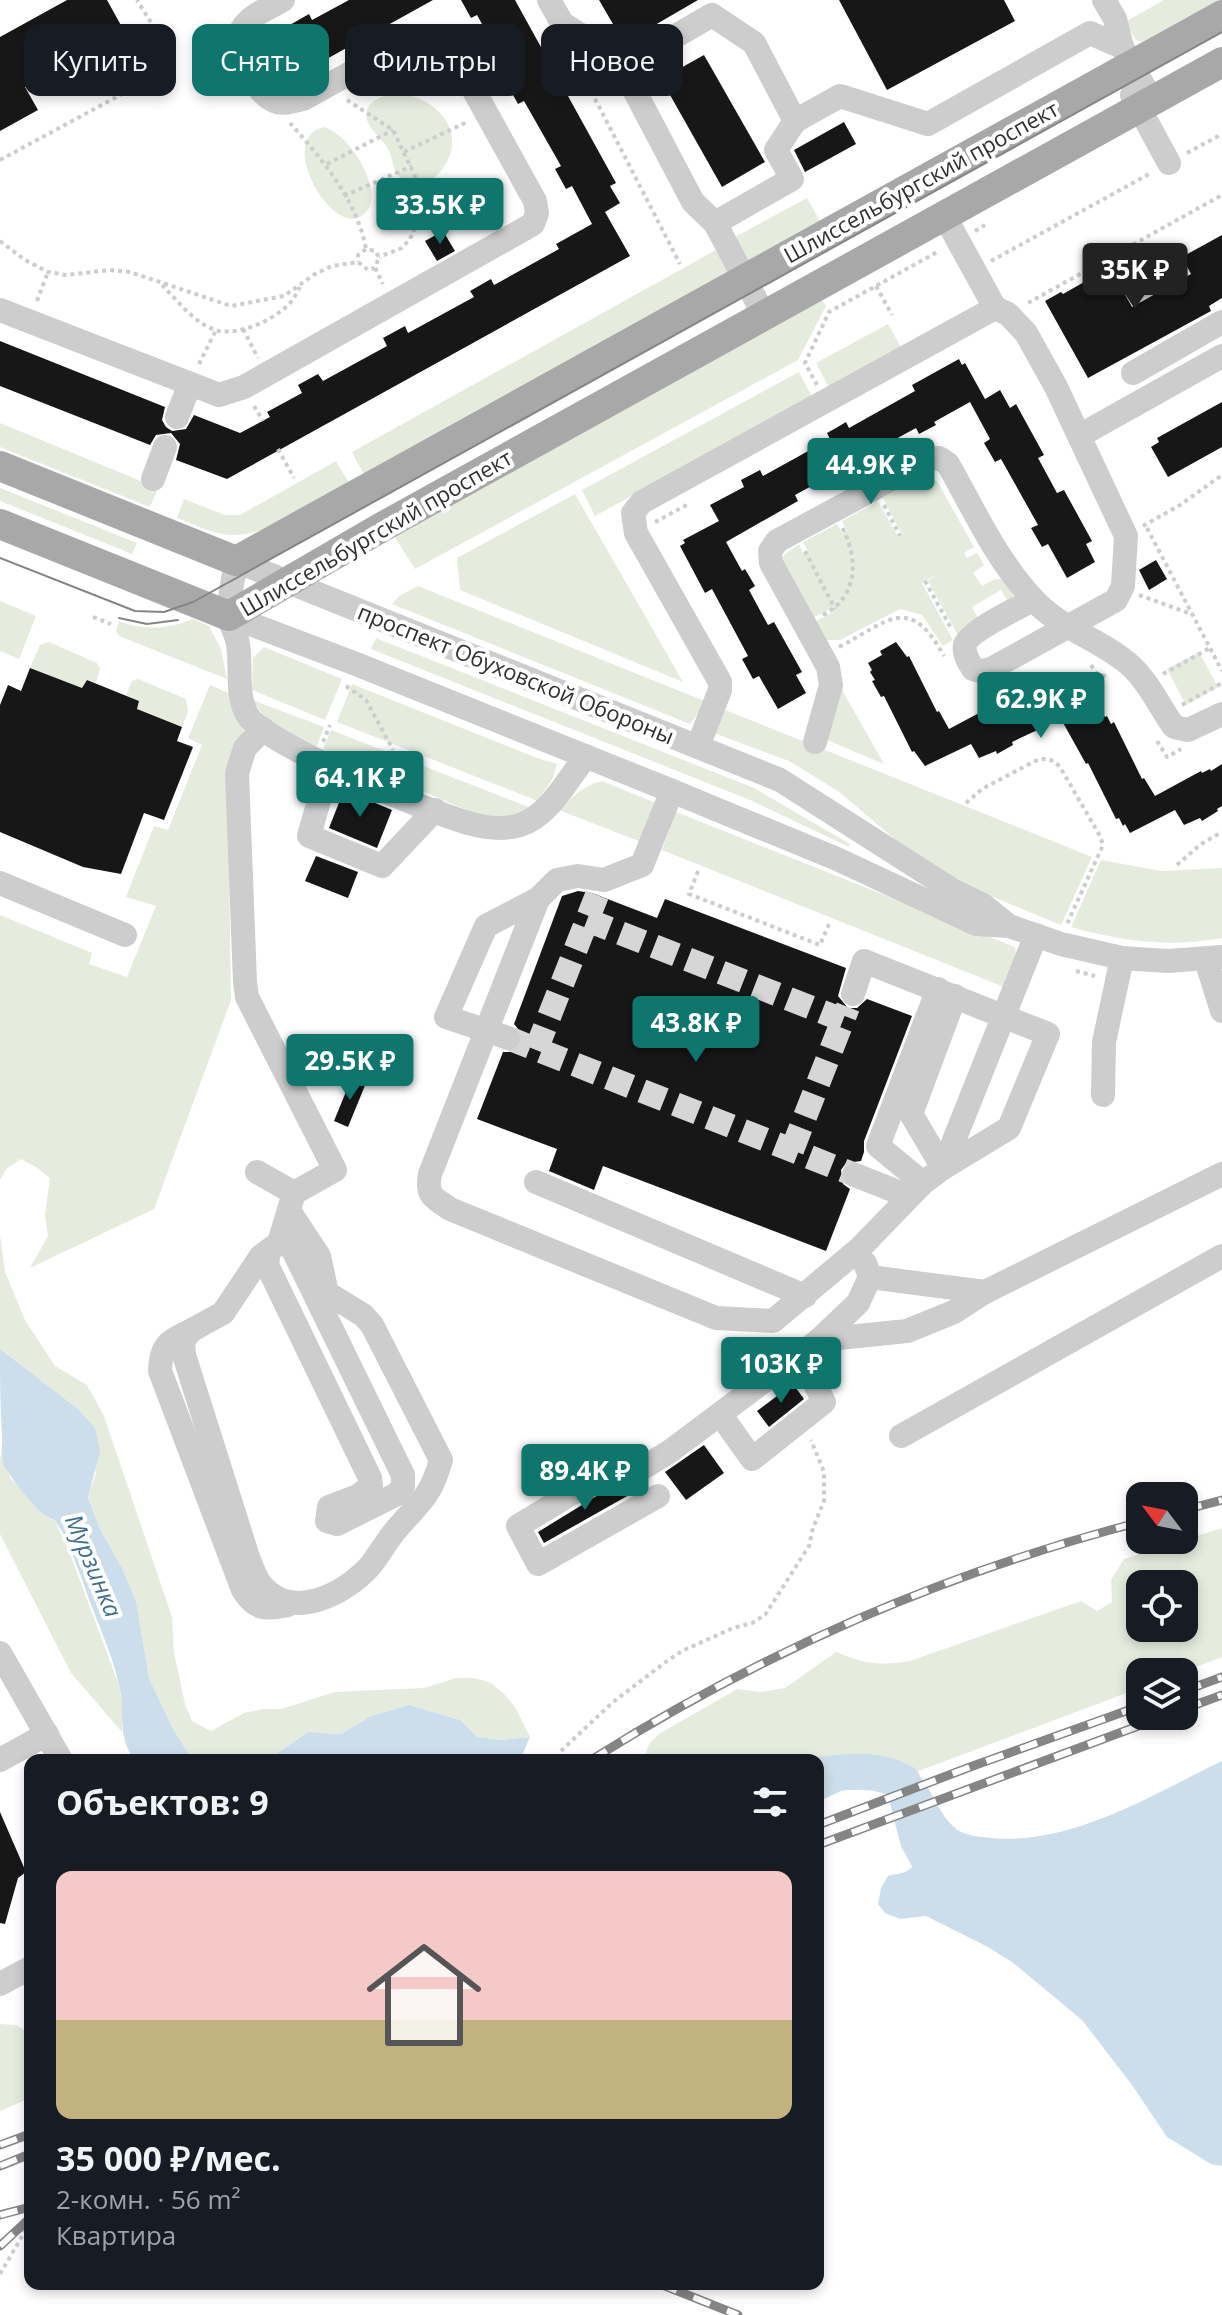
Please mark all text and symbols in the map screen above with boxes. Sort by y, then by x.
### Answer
chip: Купить [24,24,176,96]
chip: Снять [192,24,329,96]
chip: Фильтры [345,24,525,96]
chip: Новое [541,24,683,96]
street label: Шлиссельбургский проспект [778,93,1063,269]
pin: 33.5K ₽ [366,178,514,246]
text: 33.5K ₽ [394,186,486,222]
pin: 35K ₽ [1079,243,1191,311]
text: 35K ₽ [1101,251,1169,287]
pin: 44.9K ₽ [797,438,945,506]
street label: Шлиссельбургский проспект [234,442,517,623]
text: 44.9K ₽ [825,446,917,482]
street label: проспект Обуховской Обороны [354,596,679,750]
pin: 62.9K ₽ [967,672,1115,740]
text: 62.9K ₽ [995,680,1087,716]
pin: 64.1K ₽ [286,751,434,819]
text: 64.1K ₽ [314,759,406,795]
pin: 43.8K ₽ [622,996,770,1064]
text: 43.8K ₽ [650,1004,742,1040]
pin: 29.5K ₽ [276,1034,424,1102]
text: 29.5K ₽ [304,1042,396,1078]
pin: 103K ₽ [716,1337,846,1405]
text: 103K ₽ [739,1345,823,1381]
pin: 89.4K ₽ [511,1444,659,1512]
text: 89.4K ₽ [539,1452,631,1488]
north arrow [1126,1482,1198,1554]
map controls [1126,1482,1198,1730]
water label: Мурзинка [58,1509,131,1622]
button: locate [1126,1570,1198,1642]
button: layers [1126,1658,1198,1730]
text: Объектов: 9 [56,1779,269,1825]
icon: filters [748,1780,792,1824]
icon: home [352,1923,496,2067]
text: 35 000 ₽/мес. [56,2135,281,2181]
text: 2-комн. · 56 m² [56,2181,241,2217]
text: Квартира [56,2217,176,2253]

